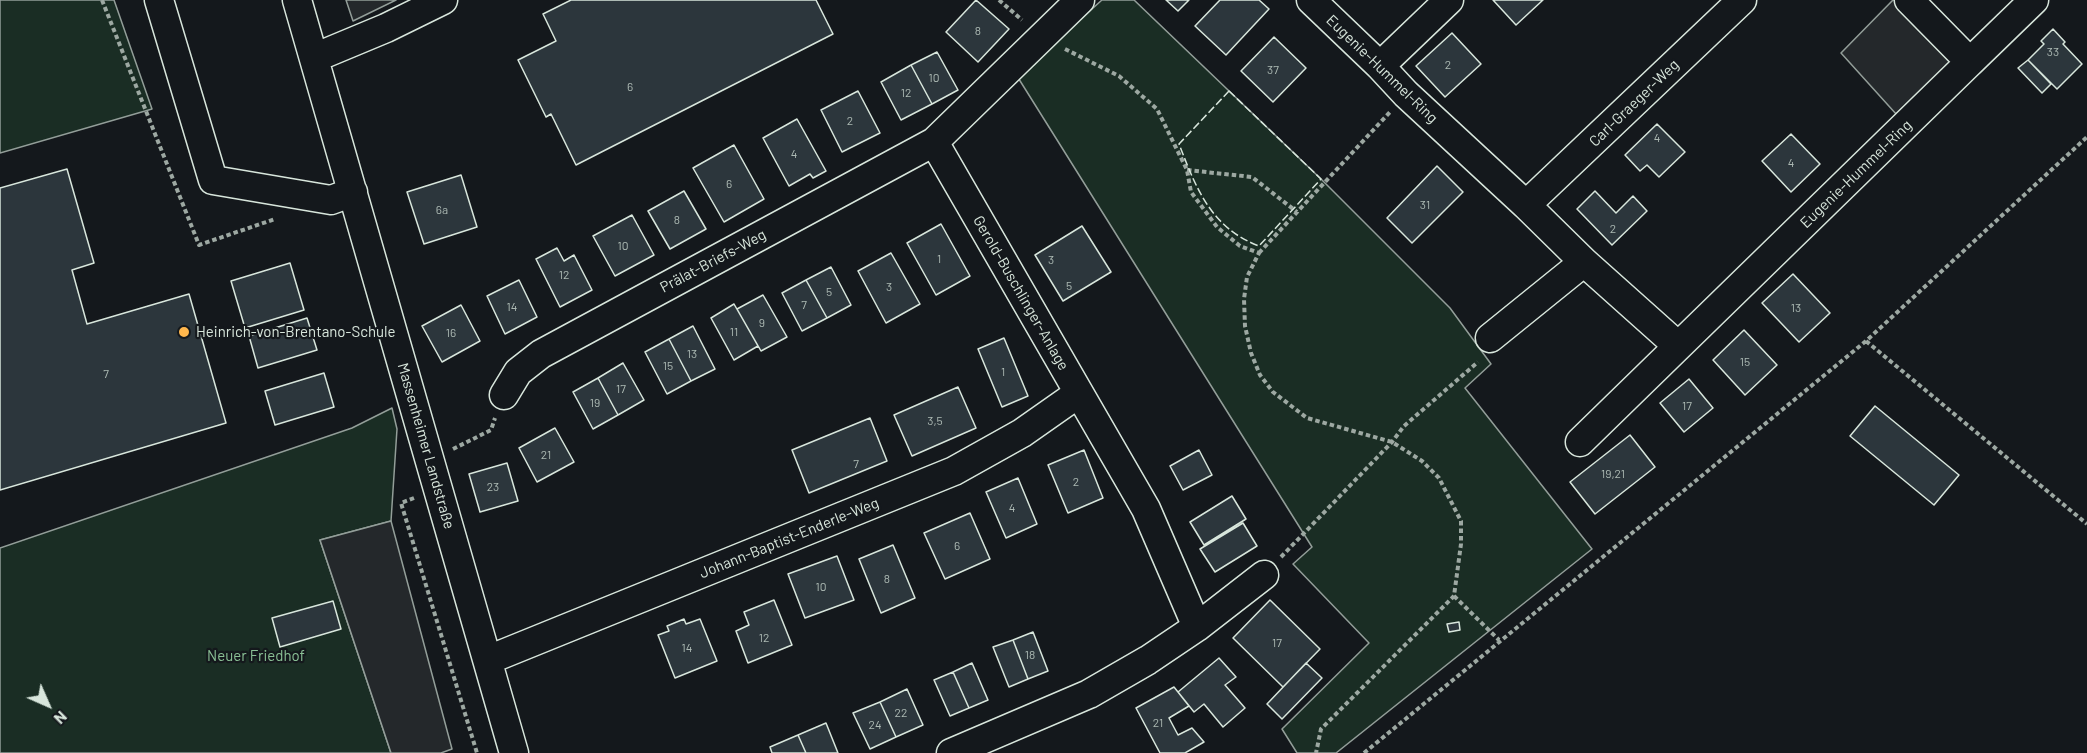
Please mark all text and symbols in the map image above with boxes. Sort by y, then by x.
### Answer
street label: Eugenie-Hummel-Ring [1323,11,1441,127]
house number: 8 [975,24,981,38]
house number: 33 [2047,45,2059,59]
street label: Carl-Graeger-Weg [1585,56,1683,150]
house number: 2 [1445,58,1451,72]
house number: 37 [1267,63,1279,77]
house number: 10 [929,71,939,85]
house number: 6 [627,80,633,94]
house number: 12 [901,86,911,100]
house number: 2 [847,114,853,128]
street label: Eugenie-Hummel-Ring [1797,116,1915,232]
house number: 4 [1654,131,1660,145]
house number: 4 [791,147,797,161]
house number: 4 [1788,156,1794,170]
house number: 6 [726,177,732,191]
house number: 31 [1420,198,1430,212]
house number: 6a [436,203,448,217]
street label: Gerold-Buschlinger-Anlage [969,212,1073,374]
house number: 8 [674,213,680,227]
house number: 2 [1610,222,1616,236]
street label: Prälat-Briefs-Weg [657,225,769,297]
house number: 10 [618,239,628,253]
house number: 1 [937,252,941,266]
house number: 3 [1048,253,1054,267]
house number: 12 [559,268,569,282]
house number: 5 [1066,279,1072,293]
house number: 3 [886,280,892,294]
house number: 5 [826,285,832,299]
house number: 7 [801,298,807,312]
house number: 14 [507,300,517,314]
house number: 13 [1791,301,1801,315]
house number: 9 [759,316,765,330]
place label: Heinrich-von-Brentano-Schule [196,323,396,341]
marker: Heinrich-von-Brentano-Schule [177,325,191,339]
house number: 11 [730,325,738,339]
house number: 16 [446,326,456,340]
house number: 13 [687,347,697,361]
house number: 15 [1740,355,1750,369]
house number: 15 [663,359,673,373]
street label: Massenheimer Landstraße [394,361,458,531]
house number: 1 [1001,365,1005,379]
house number: 7 [103,367,109,381]
house number: 17 [616,382,626,396]
house number: 19 [590,396,600,410]
house number: 17 [1682,399,1692,413]
house number: 3,5 [927,414,943,428]
house number: 21 [541,448,551,462]
house number: 7 [853,457,859,471]
house number: 19,21 [1601,467,1625,481]
house number: 2 [1073,475,1079,489]
house number: 23 [487,480,499,494]
street label: Johann-Baptist-Enderle-Weg [697,494,881,582]
house number: 4 [1009,501,1015,515]
house number: 6 [954,539,960,553]
house number: 8 [884,572,890,586]
house number: 10 [816,580,826,594]
house number: 12 [759,631,769,645]
house number: 17 [1272,636,1282,650]
house number: 14 [682,641,692,655]
park label: Neuer Friedhof [207,647,305,665]
house number: 18 [1025,648,1035,662]
north arrow [18,675,78,735]
house number: 22 [895,706,907,720]
text: N [51,708,72,729]
house number: 21 [1153,716,1163,730]
house number: 24 [868,718,882,732]

